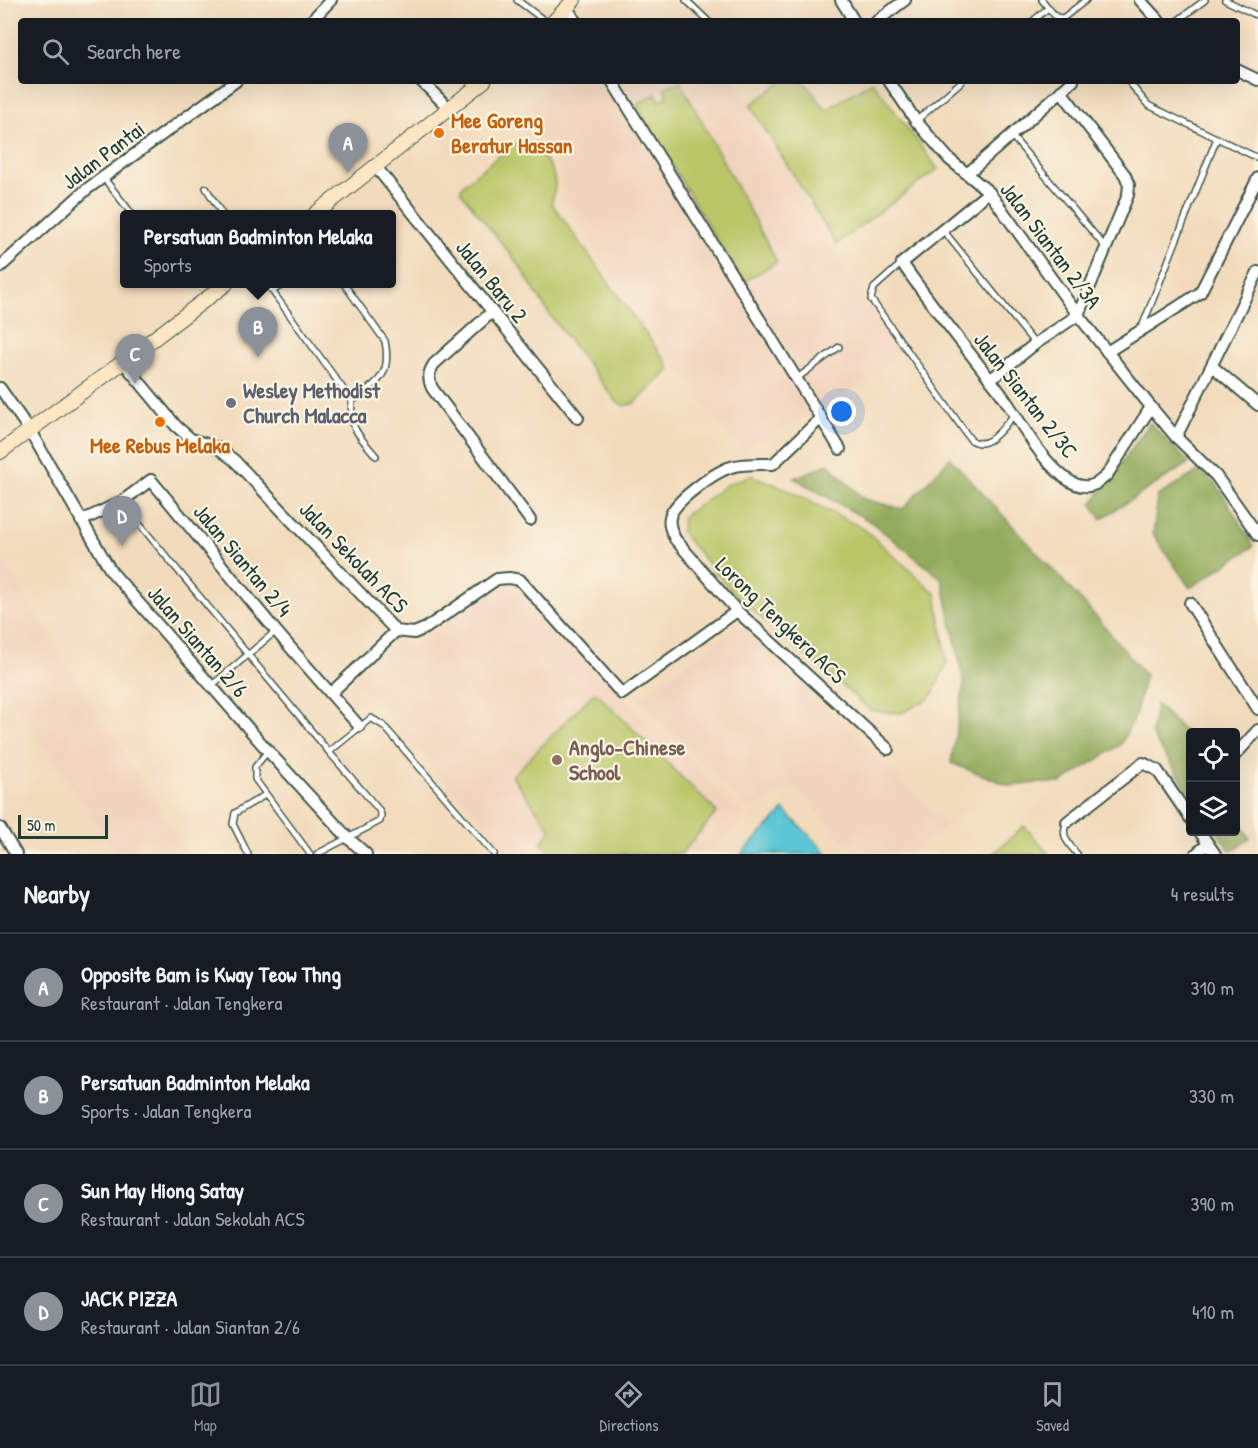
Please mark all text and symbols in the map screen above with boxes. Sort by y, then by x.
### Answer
search box [18,18,1240,84]
icon: search [39,35,72,68]
text: Search here [87,36,181,66]
place label: Mee Goreng Beratur Hassan [451,105,572,160]
street label: Jalan Pantai [55,114,151,196]
pin: A [328,124,368,173]
marker: Mee Goreng Beratur Hassan [432,126,446,140]
street label: Jalan Siantan 2/3A [994,176,1109,315]
popup [120,210,396,288]
text: Persatuan Badminton Melaka [144,221,372,251]
street label: Jalan Baru 2 [449,233,535,329]
text: Sports [144,251,192,278]
pin: B [238,308,278,357]
street label: Jalan Siantan 2/3C [967,326,1085,464]
pin: C [116,334,154,384]
place label: Wesley Methodist Church Malacca [243,375,381,430]
marker: Wesley Methodist Church Malacca [224,396,238,410]
your location [827,397,856,426]
marker: Mee Rebus Melaka [153,415,167,429]
place label: Mee Rebus Melaka [90,430,230,460]
street label: Jalan Sekolah ACS [293,495,415,619]
pin: D [102,496,142,546]
street label: Jalan Siantan 2/4 [187,497,299,623]
street label: Lorong Tengkera ACS [709,550,853,690]
street label: Jalan Siantan 2/6 [141,579,255,704]
map controls [1186,728,1240,836]
button: locate [1186,728,1240,782]
place label: Anglo-Chinese School [569,732,685,787]
marker: Anglo-Chinese School [550,753,564,767]
button: layers [1186,782,1240,836]
scale bar [18,812,108,840]
text: 50 m [27,814,56,836]
text: Nearby [24,876,90,911]
text: 4 results [1171,880,1234,907]
text: Opposite Bam is Kway Teow Thng [81,959,341,989]
text: A [39,974,48,1001]
text: 310 m [1191,974,1234,1001]
text: Restaurant · Jalan Tengkera [81,989,282,1016]
text: Persatuan Badminton Melaka [81,1067,310,1097]
text: B [38,1082,49,1109]
text: 330 m [1189,1082,1234,1109]
text: Sports · Jalan Tengkera [81,1097,251,1124]
text: Sun May Hiong Satay [81,1175,244,1205]
text: C [38,1190,49,1217]
text: 390 m [1191,1190,1234,1217]
text: Restaurant · Jalan Sekolah ACS [81,1205,305,1232]
text: JACK PIZZA [81,1283,177,1313]
text: D [39,1298,48,1325]
text: 410 m [1192,1298,1234,1325]
text: Restaurant · Jalan Siantan 2/6 [81,1313,300,1340]
tab: Map [189,1378,222,1436]
tab: Directions [600,1378,658,1436]
tab: Saved [1036,1378,1069,1436]

